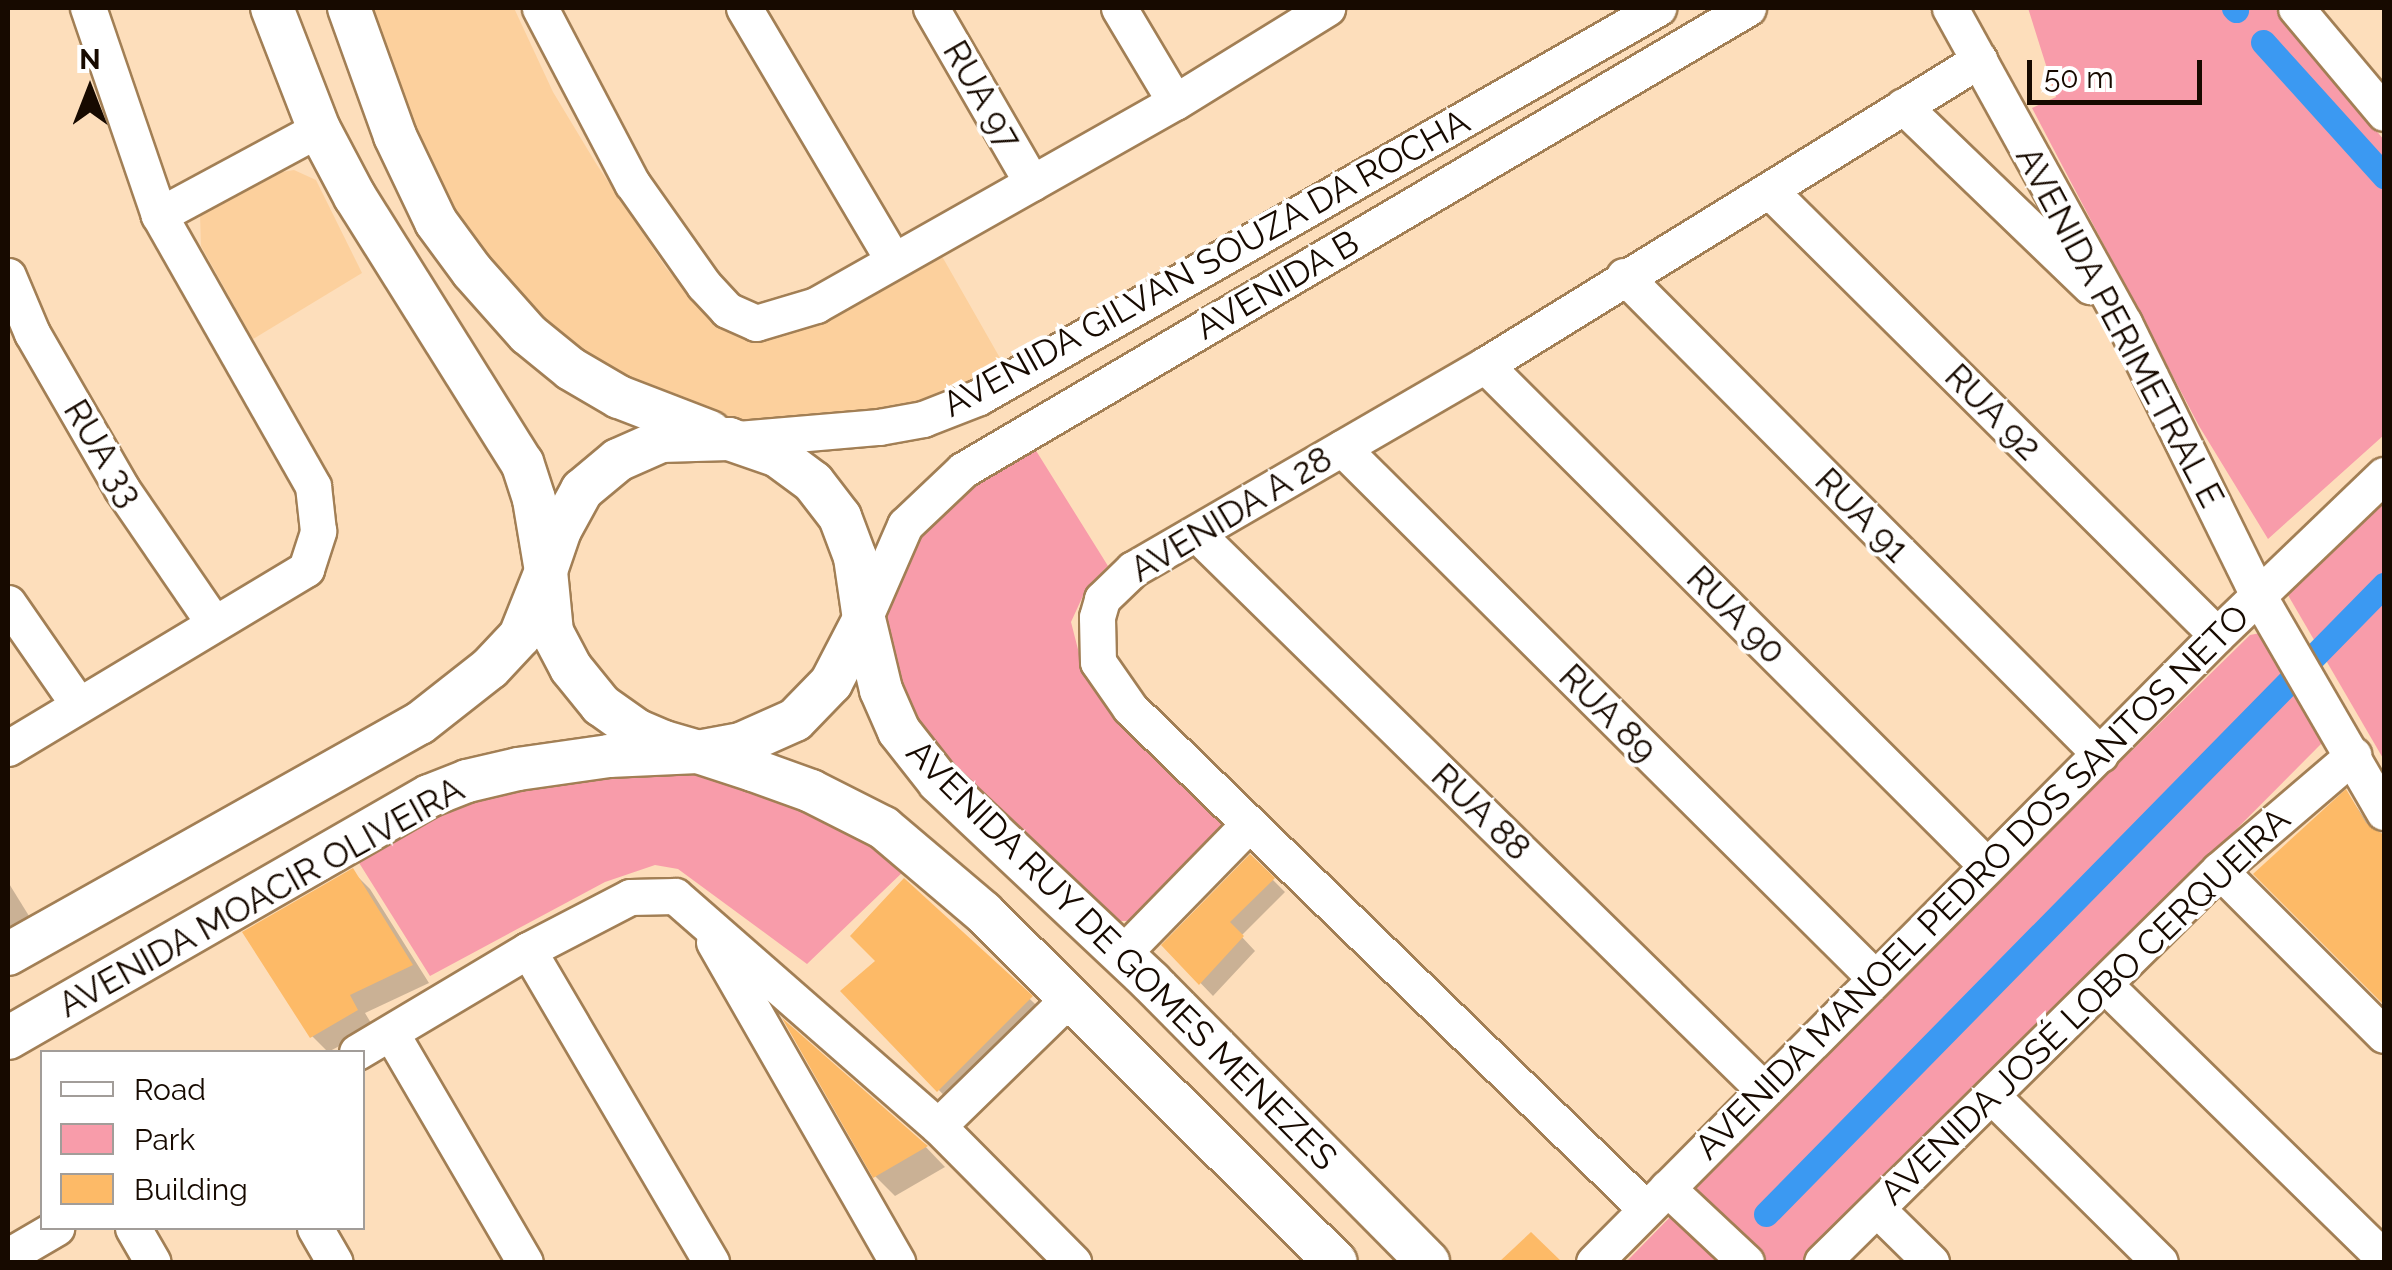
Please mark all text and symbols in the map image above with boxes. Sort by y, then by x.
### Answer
street label: RUA 97 [934,33,1030,157]
north arrow [40,40,140,140]
scale bar [2032,40,2207,102]
text: N [79,43,101,76]
text: 50 m [2044,60,2114,95]
street label: AVENIDA GILVAN SOUZA DA ROCHA [934,99,1478,427]
street label: AVENIDA PERIMETRAL E [2007,139,2233,515]
street label: AVENIDA B [1188,221,1366,349]
street label: RUA 92 [1936,355,2050,469]
street label: RUA 33 [55,392,151,514]
street label: AVENIDA A 28 [1121,437,1341,591]
street label: RUA 91 [1806,459,1918,571]
street label: RUA 90 [1678,557,1794,673]
street label: AVENIDA MANOEL PEDRO DOS SANTOS NETO [1685,595,2259,1169]
street label: RUA 89 [1550,655,1666,771]
street label: AVENIDA RUY DE GOMES MENEZES [897,730,1347,1180]
street label: RUA 88 [1422,754,1540,870]
street label: AVENIDA MOACIR OLIVEIRA [51,768,471,1026]
street label: AVENIDA JOSÉ LOBO CERQUEIRA [1871,798,2299,1214]
legend [40,1050,365,1230]
text: Road [134,1072,206,1107]
text: Park [134,1122,195,1157]
text: Building [134,1172,248,1207]

